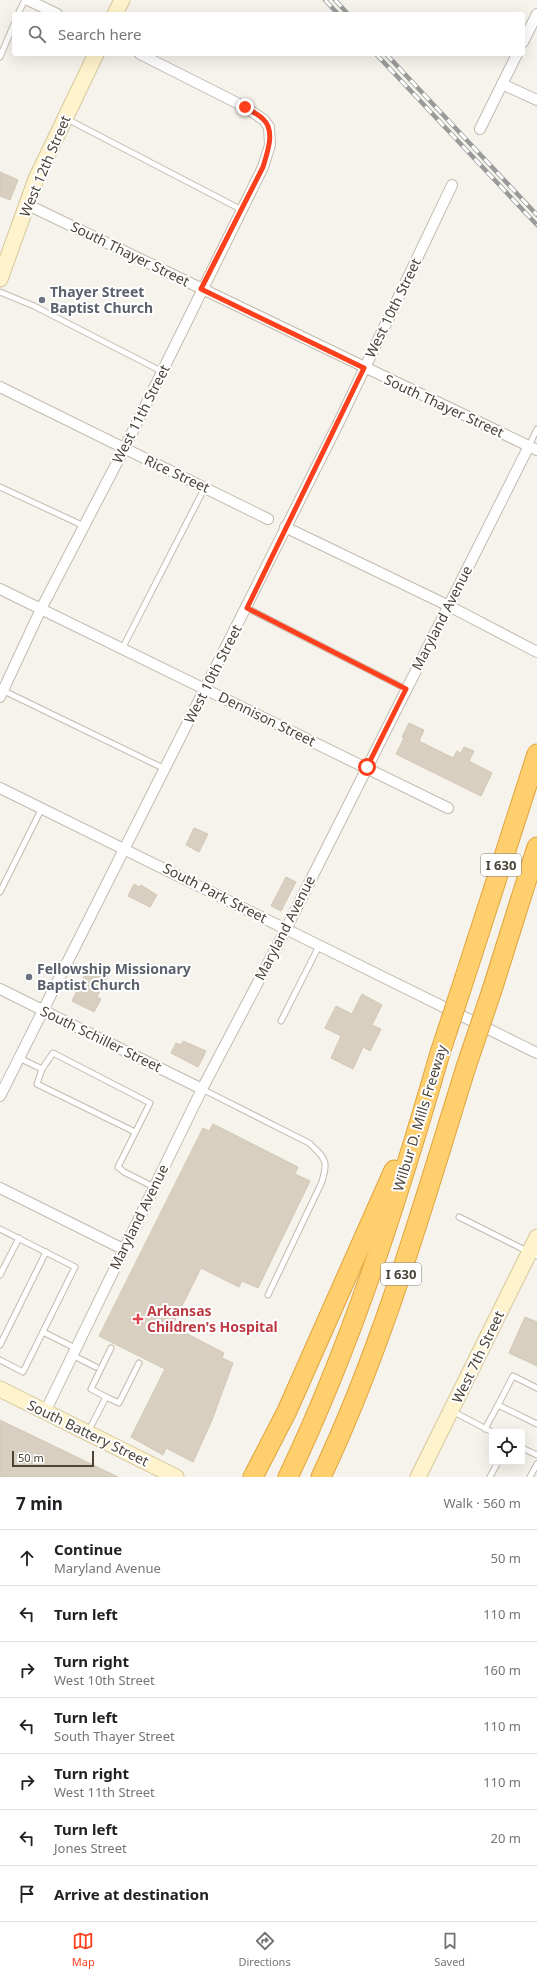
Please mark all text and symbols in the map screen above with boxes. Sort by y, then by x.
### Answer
search box [12,12,525,56]
icon: search [26,23,48,45]
text: Search here [58,24,141,44]
route end [236,98,254,116]
street label: West 12th Street [15,112,74,219]
street label: South Thayer Street [68,217,193,291]
street label: West 10th Street [360,255,425,361]
place label: Thayer Street Baptist Church [50,282,153,317]
marker: Thayer Street Baptist Church [37,295,47,305]
street label: West 11th Street [107,361,174,466]
street label: South Thayer Street [381,369,507,442]
street label: Rice Street [142,450,213,497]
street label: Maryland Avenue [407,562,476,673]
street label: West 10th Street [179,621,246,726]
street label: Dennison Street [216,687,319,750]
route start [358,758,376,776]
road number: I 630 [481,854,521,876]
street label: South Park Street [160,858,271,927]
street label: Maryland Avenue [250,872,319,983]
place label: Fellowship Missionary Baptist Church [37,959,191,994]
marker: Fellowship Missionary Baptist Church [24,972,34,982]
street label: South Schiller Street [38,1001,165,1076]
street label: Wilbur D. Mills Freeway [388,1042,451,1193]
street label: Maryland Avenue [105,1161,172,1273]
road number: I 630 [381,1263,421,1285]
place label: Arkansas Children's Hospital [147,1301,278,1336]
street label: West 7th Street [447,1307,508,1406]
marker: Arkansas Children's Hospital [132,1313,144,1325]
street label: South Battery Street [24,1395,152,1470]
map controls [489,1429,525,1465]
button: locate [489,1429,525,1465]
scale bar [12,1449,94,1468]
text: 50 m [18,1450,44,1465]
text: 7 min [16,1492,63,1515]
text: Walk · 560 m [443,1494,521,1512]
text: Continue [54,1539,122,1559]
icon: ahead [16,1547,38,1569]
text: 50 m [491,1549,521,1567]
text: Maryland Avenue [54,1559,161,1577]
icon: left [16,1603,38,1625]
text: Turn left [54,1604,118,1624]
text: 110 m [483,1605,521,1623]
text: Turn right [54,1651,129,1671]
icon: right [16,1659,38,1681]
text: 160 m [483,1661,521,1679]
text: West 10th Street [54,1671,155,1689]
text: Turn left [54,1707,118,1727]
icon: left [16,1715,38,1737]
text: 110 m [483,1717,521,1735]
text: South Thayer Street [54,1727,175,1745]
text: Turn right [54,1763,129,1783]
icon: right [16,1771,38,1793]
text: 110 m [483,1773,521,1791]
text: West 11th Street [54,1783,155,1801]
text: Turn left [54,1819,118,1839]
icon: left [16,1827,38,1849]
text: 20 m [491,1829,521,1847]
text: Jones Street [54,1839,127,1857]
icon: arrive [16,1883,38,1905]
text: Arrive at destination [54,1884,209,1904]
tab: Map [72,1930,95,1969]
tab: Directions [238,1930,291,1969]
tab: Saved [434,1930,465,1969]

